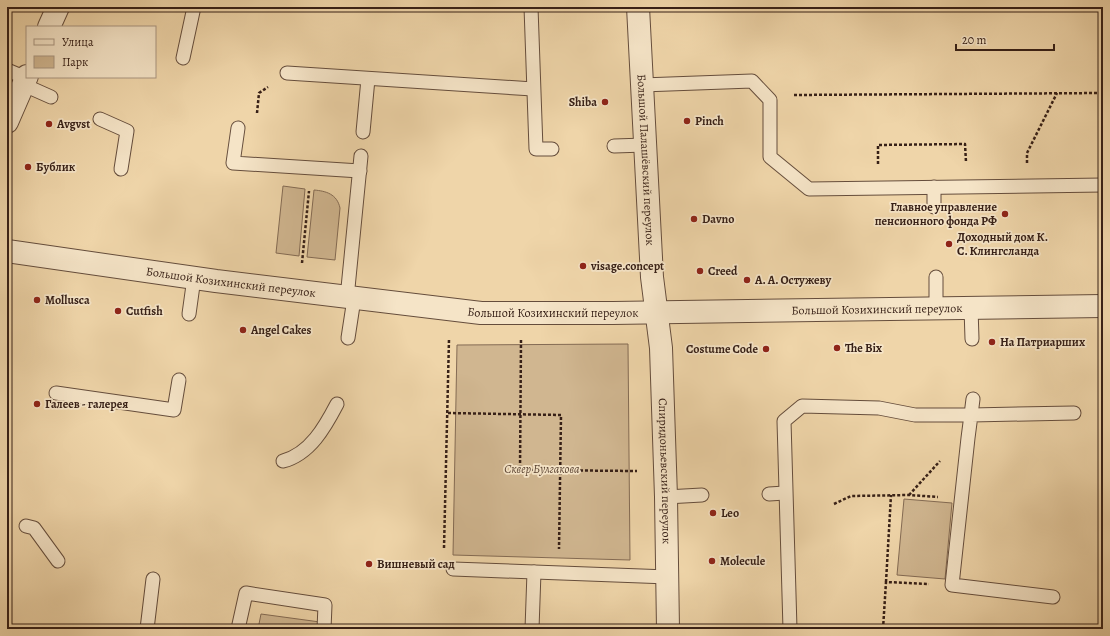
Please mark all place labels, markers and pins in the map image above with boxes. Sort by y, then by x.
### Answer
place label: Shiba [569,94,597,110]
marker: Shiba [600,97,610,107]
place label: Pinch [695,113,724,129]
place label: Avgvst [56,116,90,132]
marker: Pinch [682,116,692,126]
marker: Avgvst [44,119,54,129]
place label: Бублик [36,159,76,175]
marker: Бублик [23,162,33,172]
place label: Главное управление пенсионного фонда РФ [875,199,997,229]
marker: Главное управление пенсионного фонда РФ [1000,209,1010,219]
place label: Davno [702,211,734,227]
marker: Davno [689,214,699,224]
place label: Доходный дом К. С. Клингсланда [957,229,1048,259]
marker: Доходный дом К. С. Клингсланда [944,239,954,249]
place label: visage.concept [590,258,664,274]
marker: visage.concept [578,261,588,271]
place label: Creed [708,263,738,279]
marker: Creed [695,266,705,276]
place label: А. А. Остужеву [754,272,831,288]
marker: А. А. Остужеву [742,275,752,285]
place label: Mollusca [45,292,90,308]
marker: Mollusca [32,295,42,305]
place label: Cutfish [126,303,163,319]
marker: Cutfish [113,306,123,316]
place label: Angel Cakes [250,322,312,338]
marker: Angel Cakes [238,325,248,335]
place label: На Патриарших [1000,334,1086,350]
marker: На Патриарших [987,337,997,347]
place label: The Bix [845,340,882,356]
place label: Costume Code [686,341,758,357]
marker: The Bix [832,343,842,353]
marker: Costume Code [761,344,771,354]
place label: Галеев - галерея [45,396,128,412]
marker: Галеев - галерея [32,399,42,409]
place label: Leo [721,505,739,521]
marker: Leo [708,508,718,518]
place label: Molecule [720,553,766,569]
place label: Вишневый сад [377,556,455,572]
marker: Molecule [707,556,717,566]
marker: Вишневый сад [364,559,374,569]

